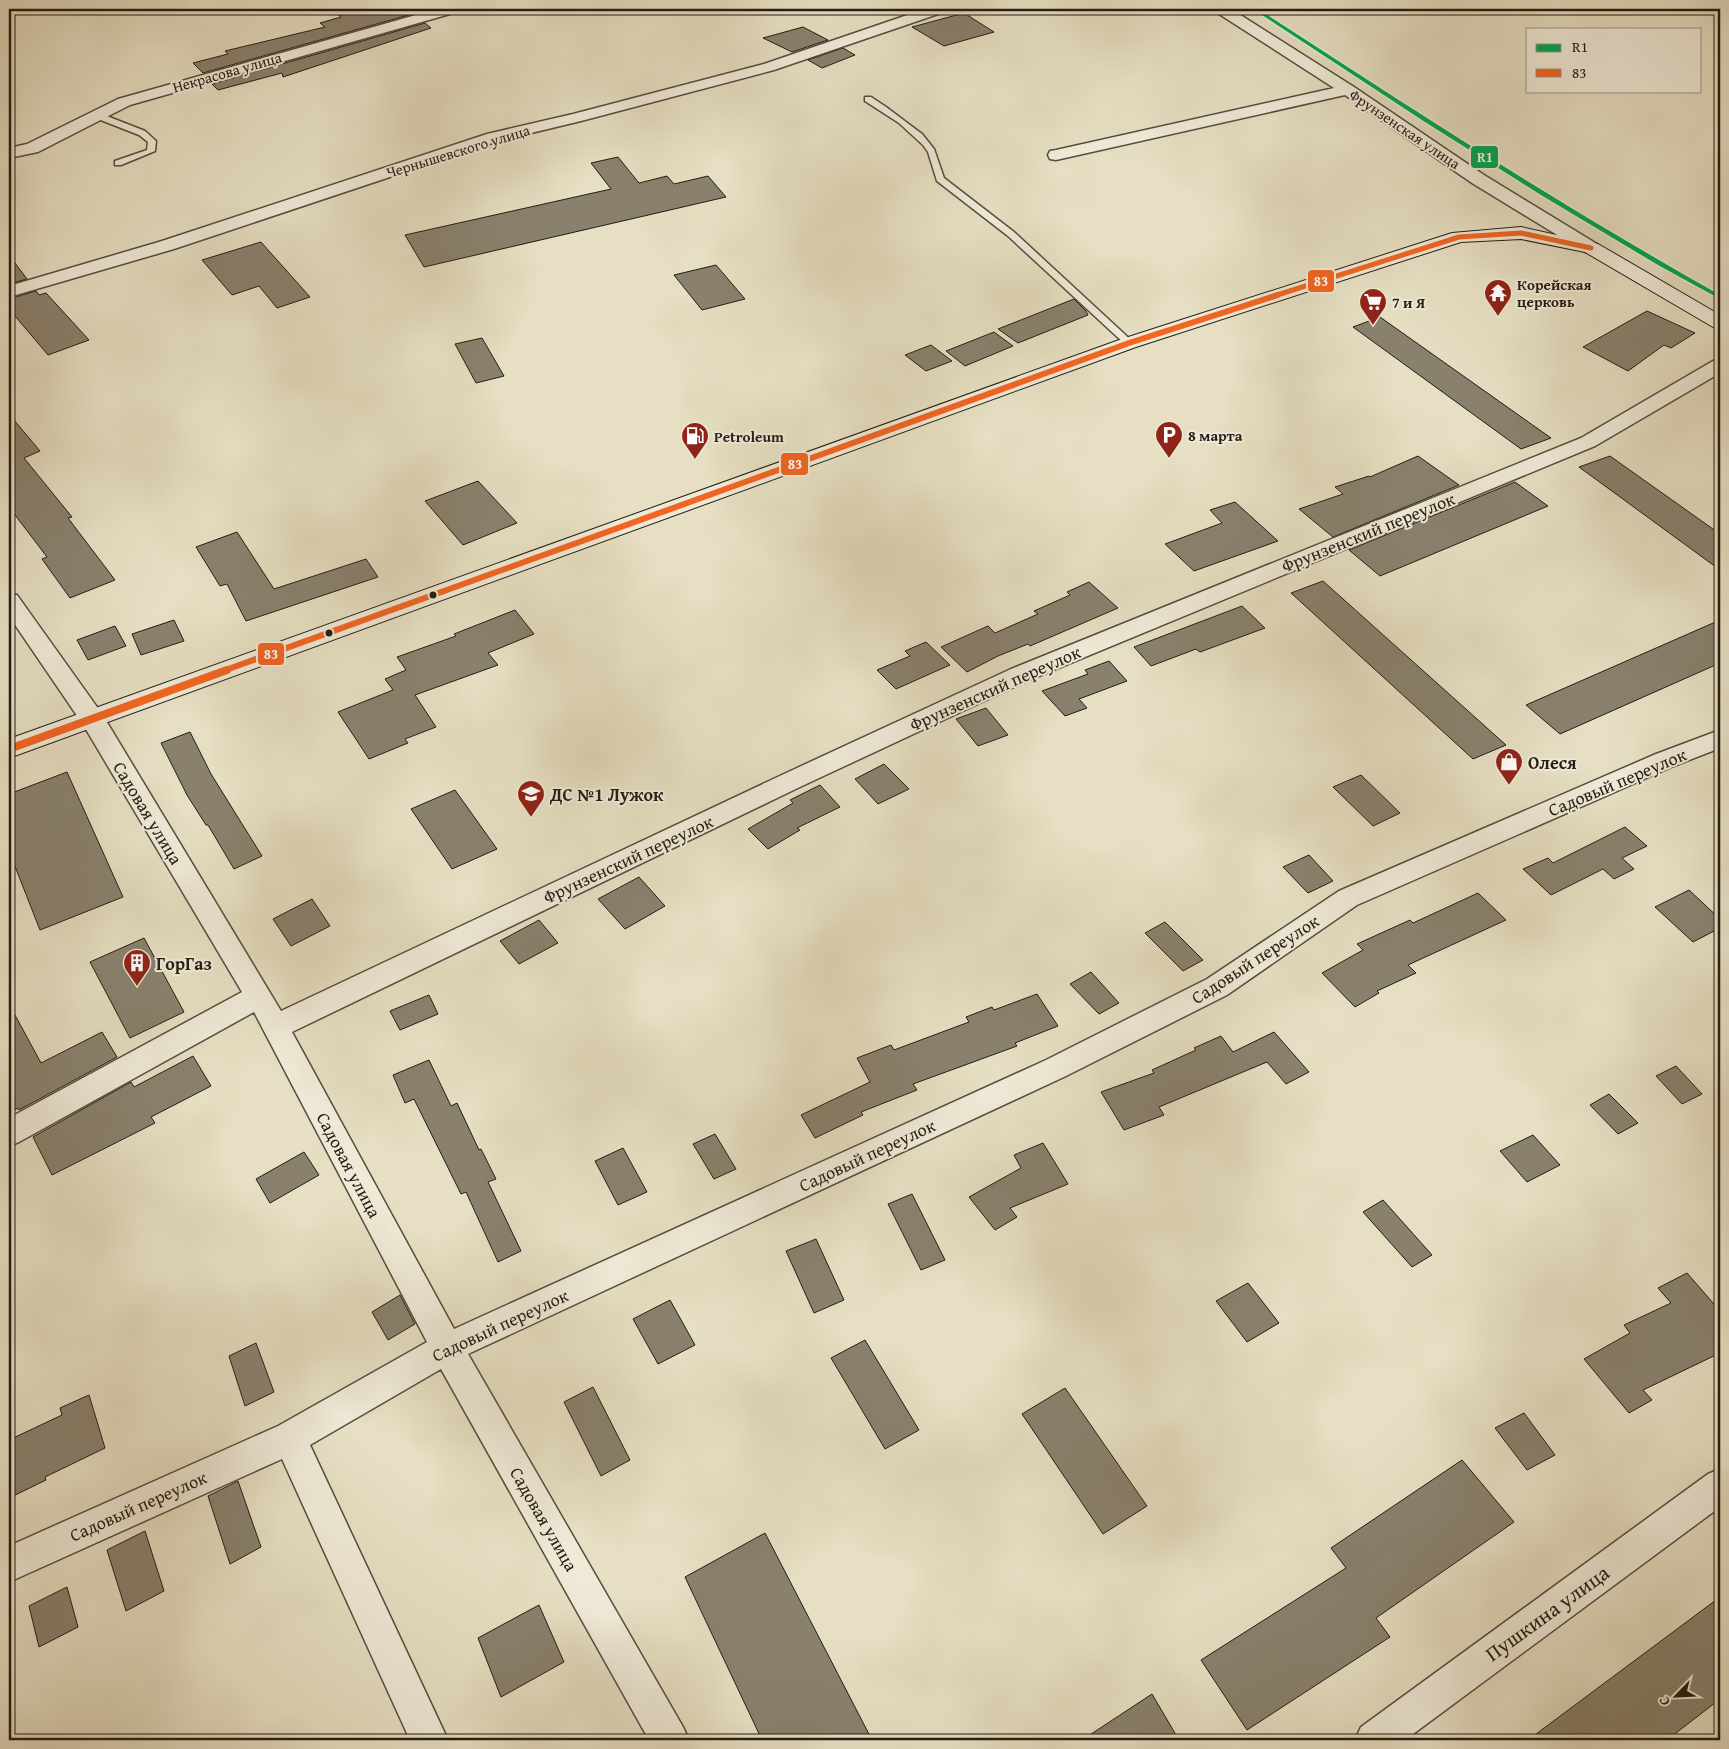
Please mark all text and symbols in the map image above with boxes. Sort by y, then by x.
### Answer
legend [1526,28,1702,92]
text: R1 [1572,36,1588,57]
street label: Некрасова улица [170,46,285,98]
text: 83 [1572,62,1586,83]
street label: Фрунзенская улица [1345,84,1465,174]
street label: Чернышевского улица [384,119,533,183]
line badge: R1 [1470,145,1499,169]
text: R1 [1477,147,1493,167]
line badge: 83 [1307,269,1335,293]
text: 83 [1314,271,1328,291]
place label: Корейская церковь [1517,274,1592,312]
temple icon: Корейская церковь [1483,278,1513,317]
supermarket icon: 7 и Я [1358,287,1388,326]
place label: 7 и Я [1392,292,1426,313]
parking icon: 8 марта [1154,420,1184,459]
fuel station icon: Petroleum [680,421,710,460]
place label: 8 марта [1188,425,1243,446]
place label: Petroleum [714,426,784,447]
line badge: 83 [780,452,809,476]
text: 83 [788,454,802,474]
street label: Фрунзенский переулок [1277,485,1459,579]
unlabelled marker [428,590,438,600]
unlabelled marker [324,628,334,638]
street label: Фрунзенский переулок [905,638,1085,738]
line badge: 83 [257,642,285,666]
text: 83 [264,644,278,664]
street label: Садовый переулок [1544,740,1691,823]
shop icon: Олеся [1494,747,1524,786]
place label: Олеся [1528,749,1577,776]
street label: Садовая улица [106,756,190,870]
school or university icon: ДС №1 Лужок [516,779,546,818]
place label: ДС №1 Лужок [549,781,664,808]
street label: Фрунзенский переулок [538,807,718,910]
street label: Садовый переулок [1186,907,1325,1011]
building icon: ГорГаз [122,948,152,987]
place label: ГорГаз [156,950,212,977]
street label: Садовая улица [310,1107,388,1223]
street label: Садовый переулок [794,1111,940,1198]
street label: Садовый переулок [427,1281,573,1368]
street label: Садовая улица [503,1462,585,1576]
street label: Садовый переулок [65,1463,212,1548]
street label: Пушкина улица [1478,1557,1616,1669]
north arrow [1652,1672,1702,1722]
text: С [1653,1694,1675,1709]

